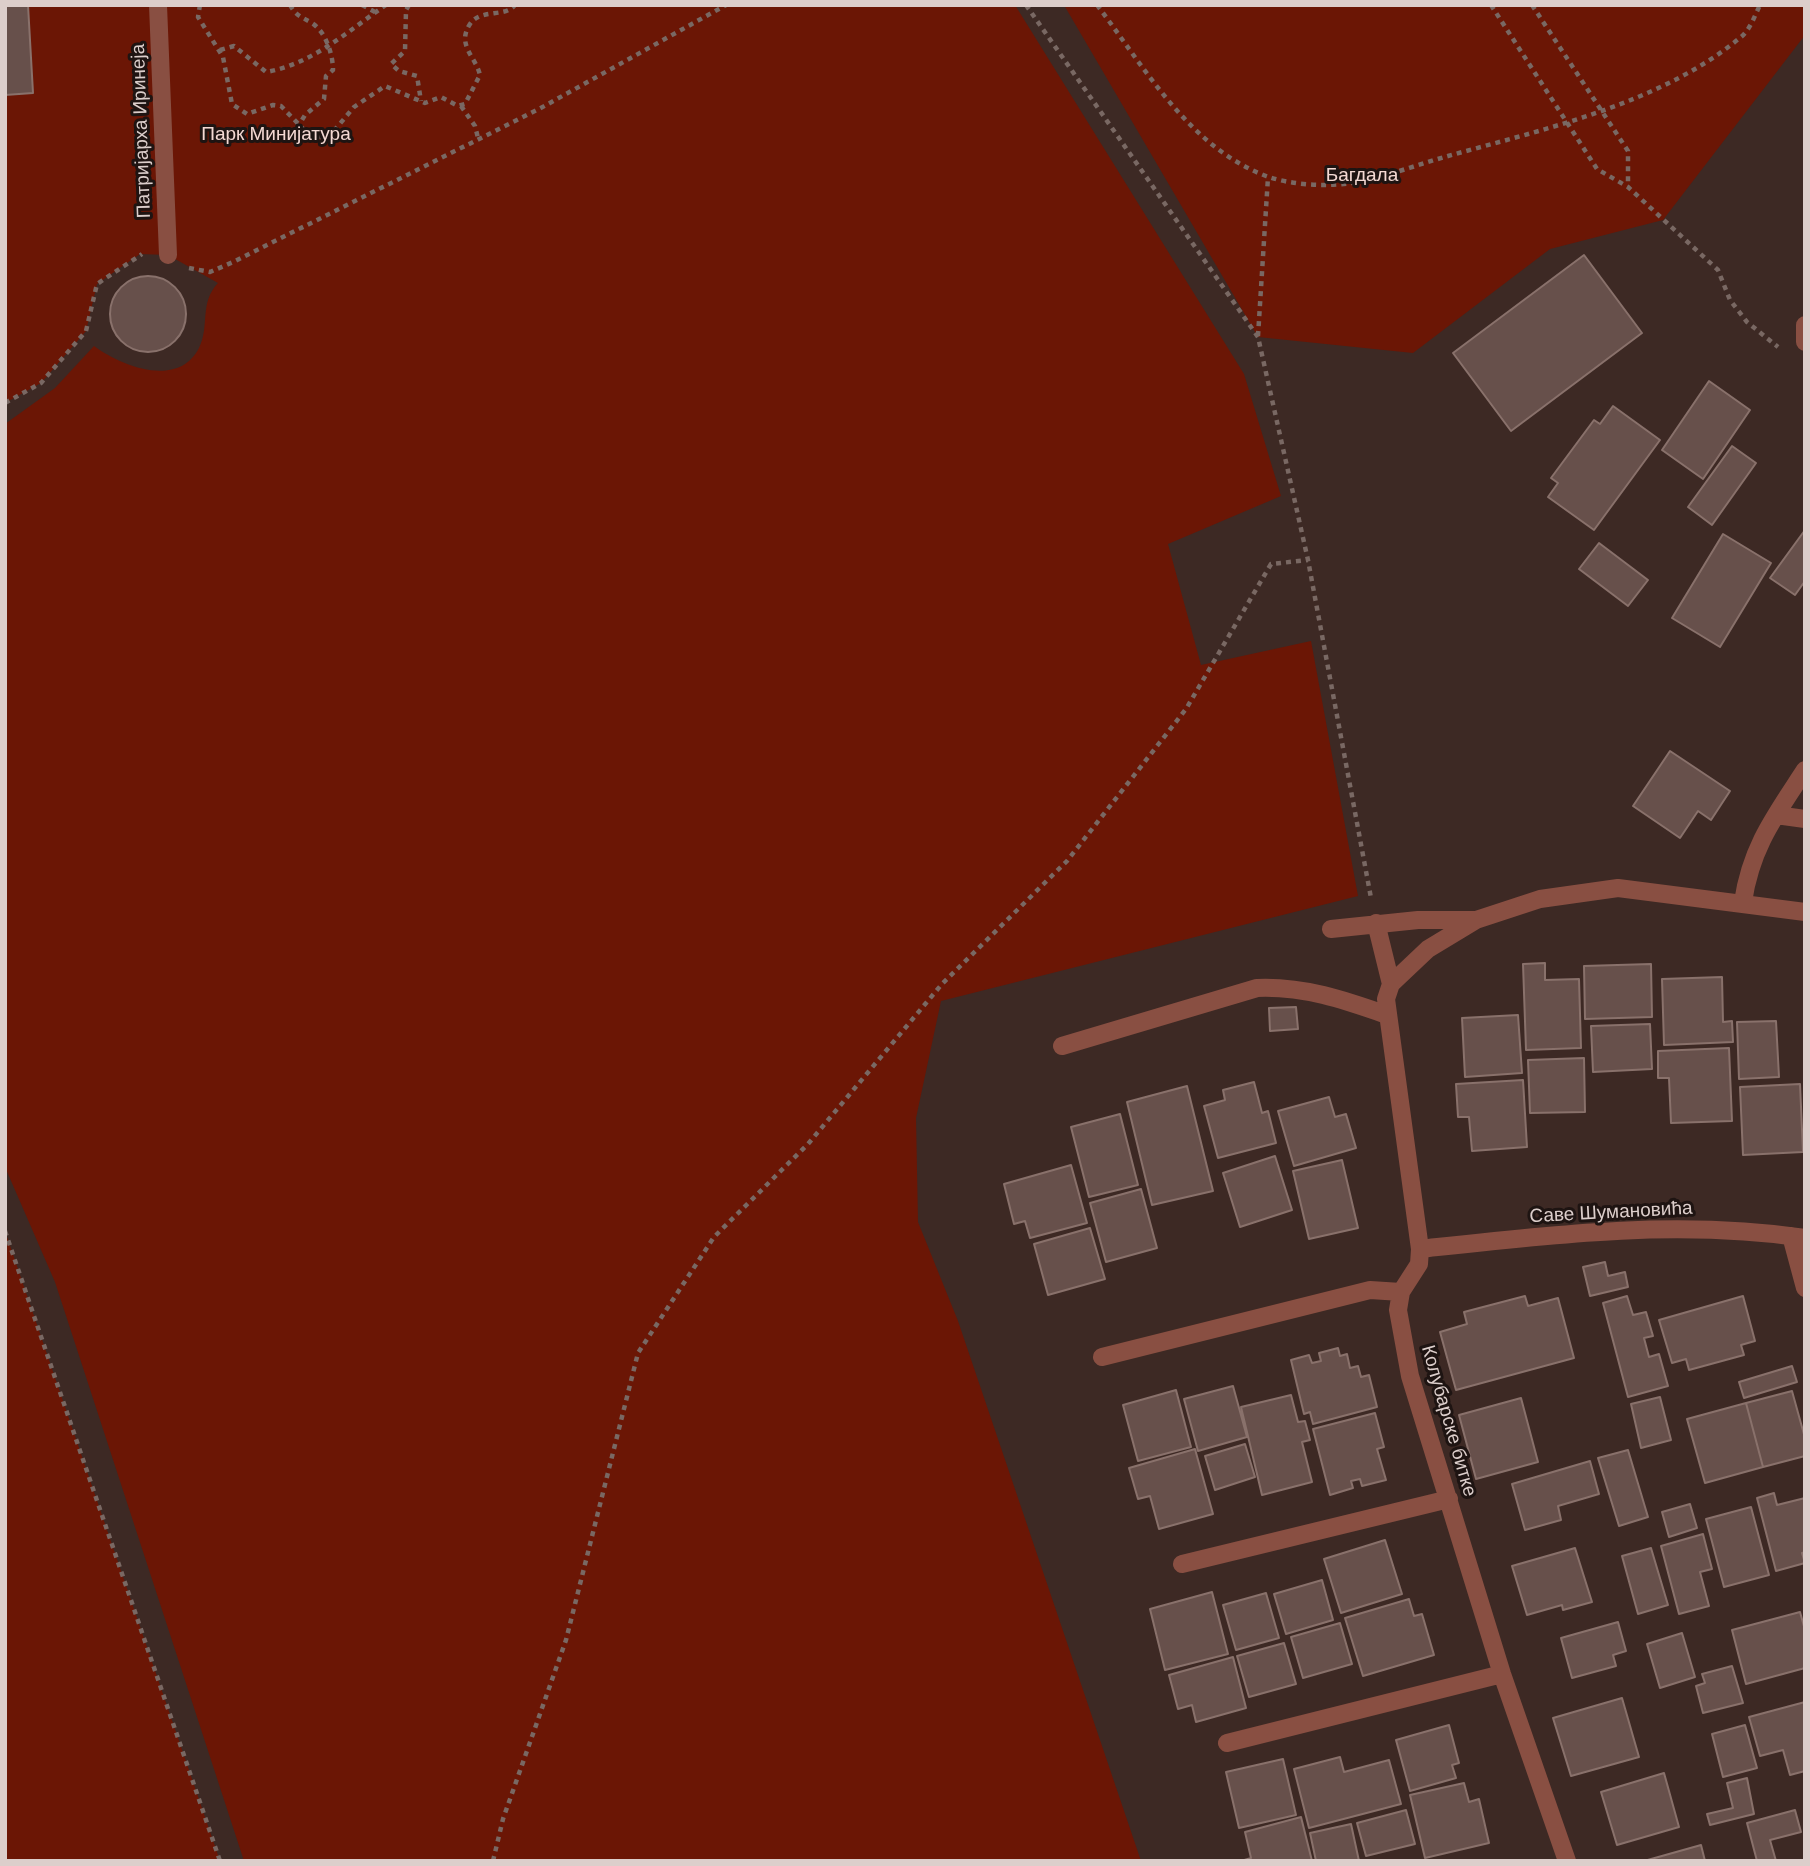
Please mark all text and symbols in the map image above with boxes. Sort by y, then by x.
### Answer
street label: Патријарха Иринеја [128,43,156,219]
park label: Парк Минијатура [201,124,351,146]
park label: Багдала [1326,165,1398,187]
street label: Саве Шумановића [1529,1197,1693,1229]
street label: Колубарске битке [1415,1343,1481,1499]

